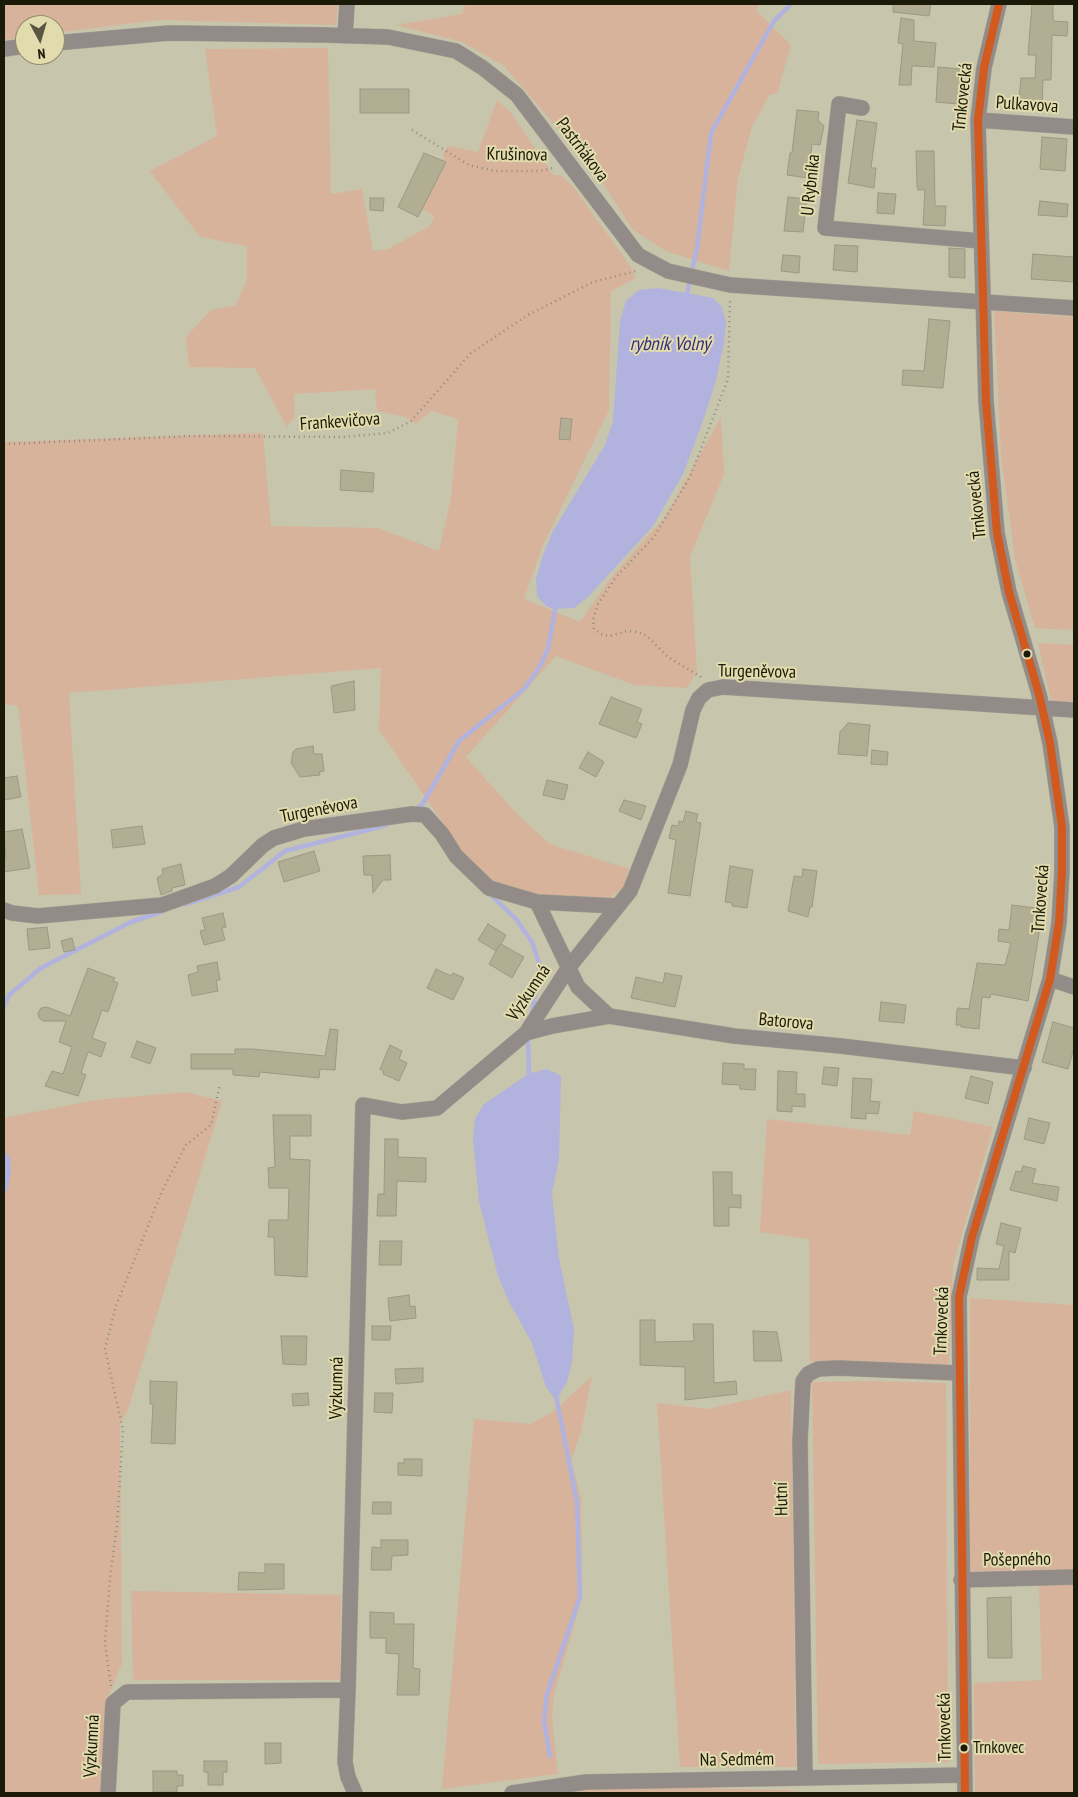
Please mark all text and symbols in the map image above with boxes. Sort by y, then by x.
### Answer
north arrow [15,15,65,65]
text: N [37,45,46,63]
street label: Trnkovecká [949,62,977,132]
street label: Pulkavova [995,92,1059,118]
street label: Pastrňákova [551,114,613,186]
street label: Krušinova [486,144,548,166]
street label: U Rybníka [797,153,825,217]
water label: rybník Volný [630,334,710,356]
street label: Frankevičova [299,408,381,436]
street label: Trnkovecká [963,470,991,540]
unlabelled marker [1022,649,1032,659]
street label: Turgeněvova [718,661,796,683]
street label: Turgeněvova [279,792,359,828]
street label: Trnkovecká [1028,864,1054,934]
street label: Výzkumná [502,961,556,1025]
street label: Batorova [758,1009,814,1035]
street label: Trnkovecká [930,1286,954,1356]
street label: Výzkumná [326,1356,348,1420]
street label: Hutní [771,1482,793,1516]
street label: Pošepného [983,1549,1051,1571]
street label: Trnkovecká [934,1693,956,1761]
street label: Výzkumná [80,1714,104,1778]
place label: Trnkovec [973,1738,1024,1758]
marker: Trnkovec [959,1743,969,1753]
street label: Na Sedmém [700,1749,774,1771]

